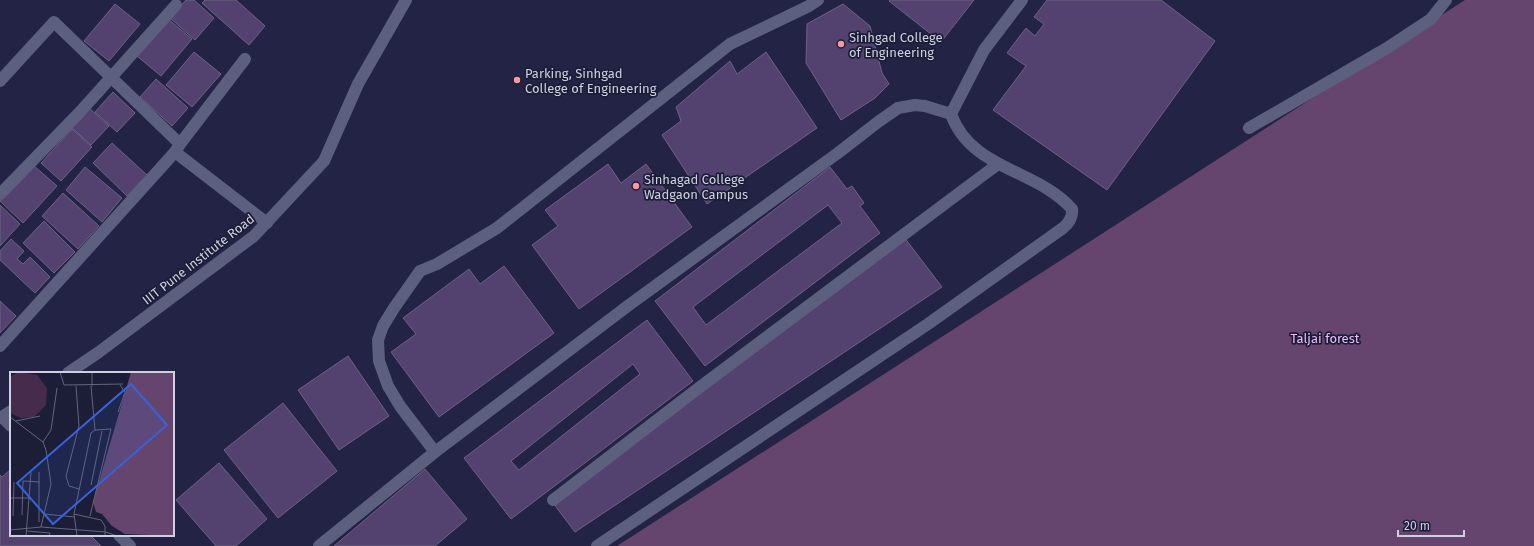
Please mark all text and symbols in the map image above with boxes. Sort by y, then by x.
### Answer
place label: Sinhgad College of Engineering [849,30,943,60]
marker: Sinhgad College of Engineering [836,39,846,49]
place label: Parking, Sinhgad College of Engineering [525,66,657,96]
marker: Parking, Sinhgad College of Engineering [512,75,522,85]
place label: Sinhagad College Wadgaon Campus [644,172,748,202]
marker: Sinhagad College Wadgaon Campus [631,181,641,191]
street label: IIIT Pune Institute Road [139,211,257,308]
park label: Taljai forest [1291,331,1360,346]
inset map [10,372,174,536]
scale bar [1398,512,1464,538]
text: 20 m [1404,519,1430,533]

